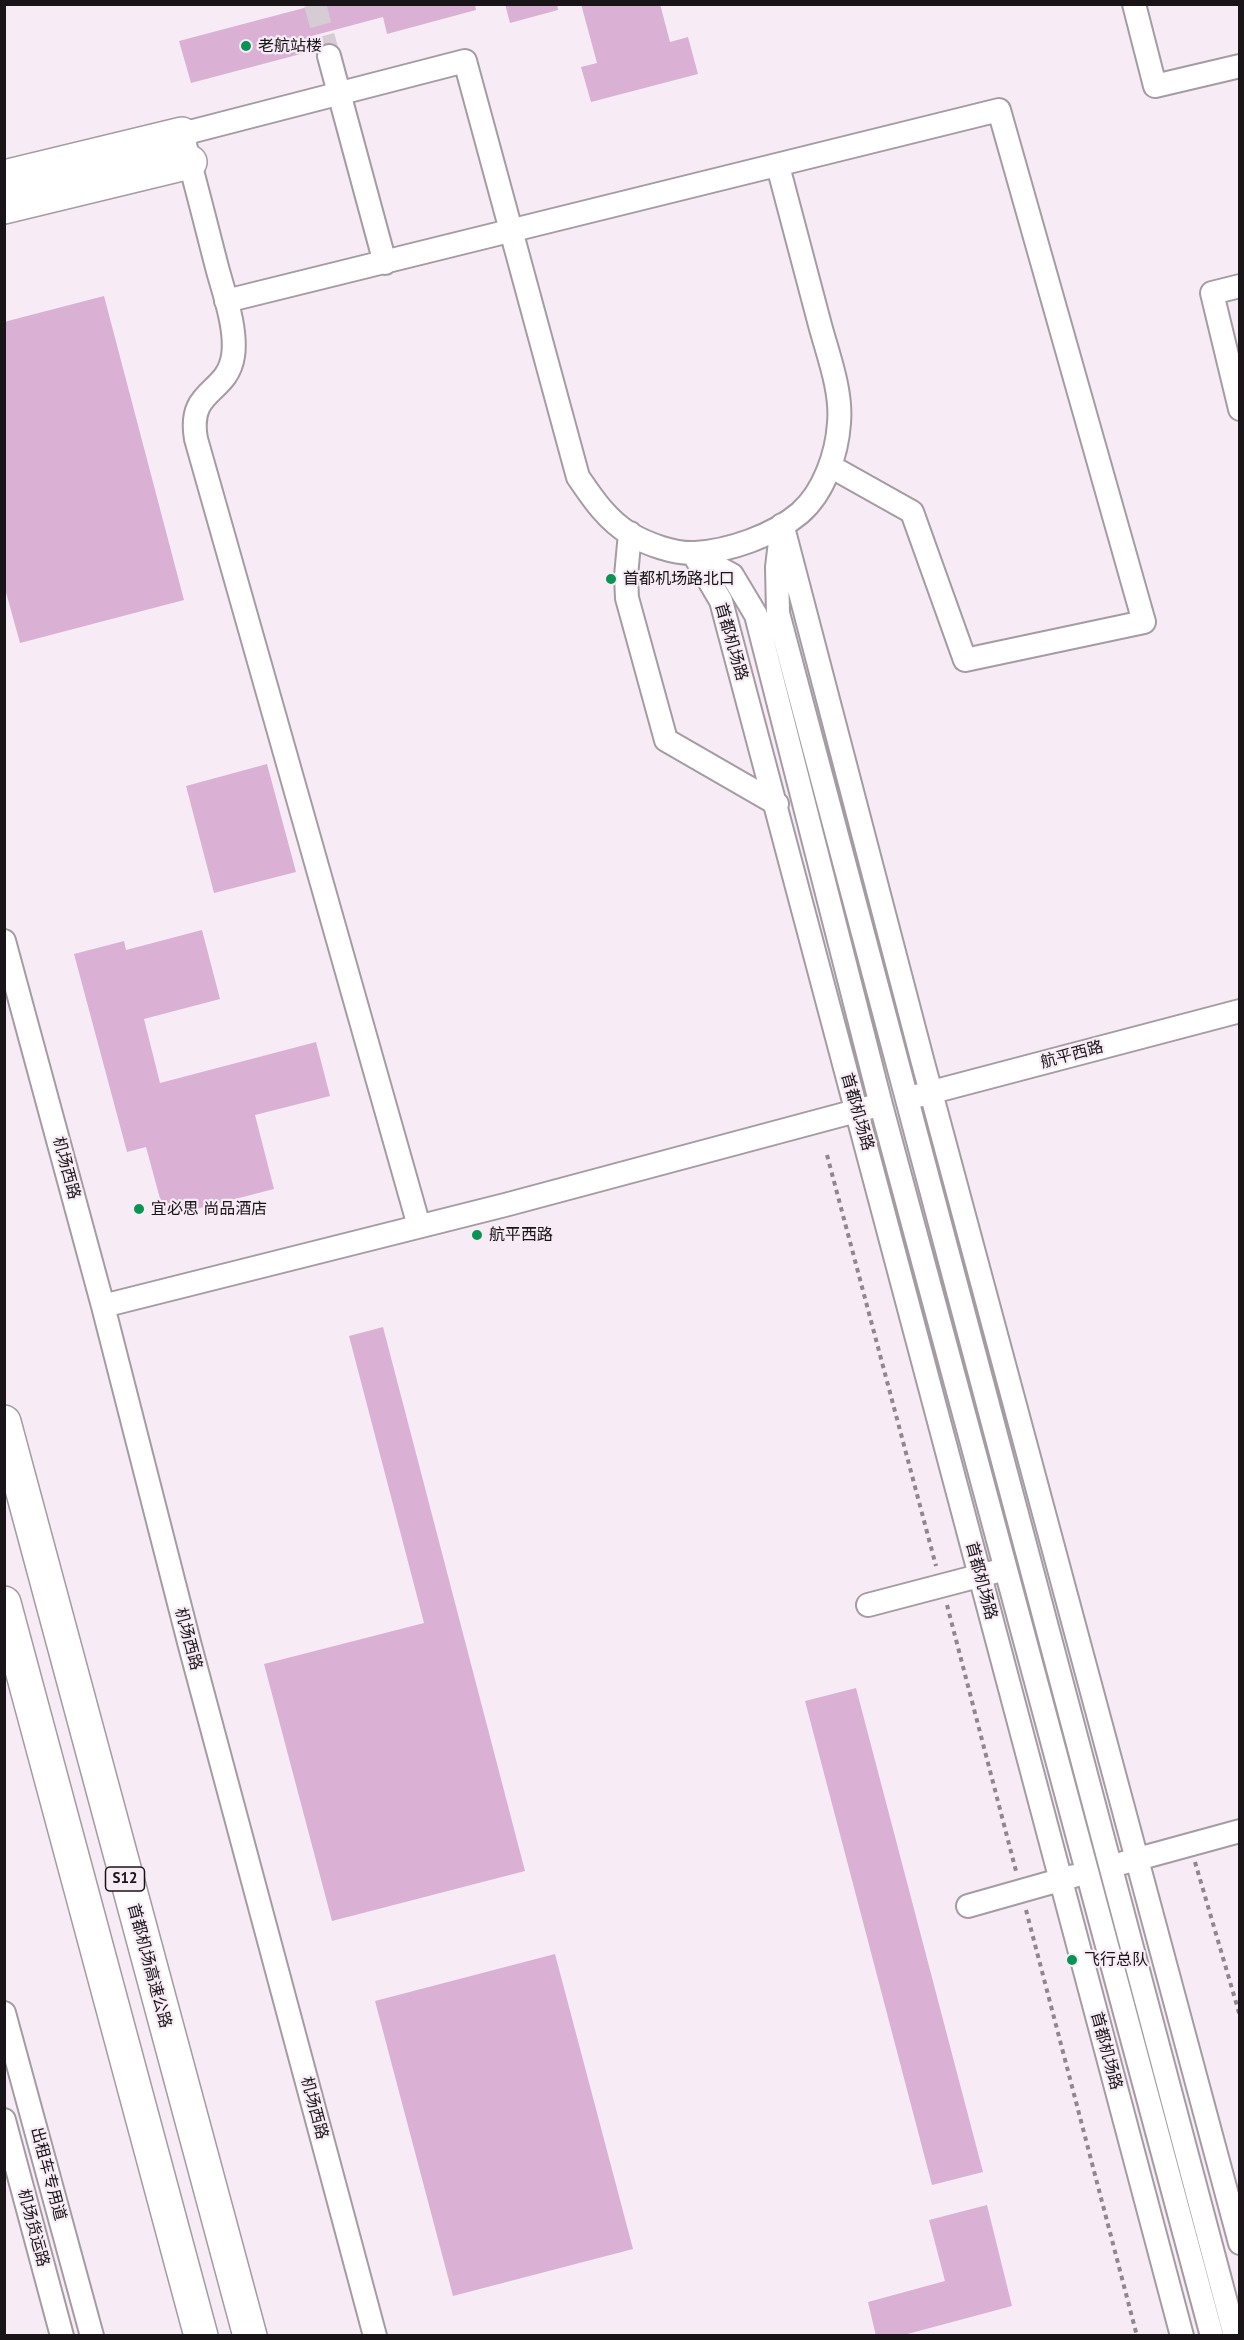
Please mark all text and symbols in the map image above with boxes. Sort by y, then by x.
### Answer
place label: 老航站楼 [258,36,322,56]
marker: 老航站楼 [239,39,253,53]
place label: 首都机场路北口 [623,569,735,589]
marker: 首都机场路北口 [604,572,618,586]
street label: 首都机场路 [711,601,751,683]
street label: 航平西路 [1039,1037,1105,1073]
street label: 首都机场路 [837,1071,877,1153]
street label: 机场西路 [48,1135,84,1201]
place label: 宜必思 尚品酒店 [151,1199,267,1219]
marker: 宜必思 尚品酒店 [132,1202,146,1216]
place label: 航平西路 [489,1225,553,1245]
marker: 航平西路 [470,1228,484,1242]
street label: 首都机场路 [961,1540,1001,1622]
street label: 机场西路 [170,1606,206,1672]
road number: S12 [106,1867,144,1891]
street label: 首都机场高速公路 [123,1902,175,2030]
place label: 飞行总队 [1084,1950,1148,1970]
marker: 飞行总队 [1065,1953,1079,1967]
street label: 首都机场路 [1086,2010,1126,2092]
street label: 机场西路 [296,2075,332,2141]
street label: 出租车专用道 [26,2125,70,2223]
street label: 机场货运路 [13,2187,53,2269]

